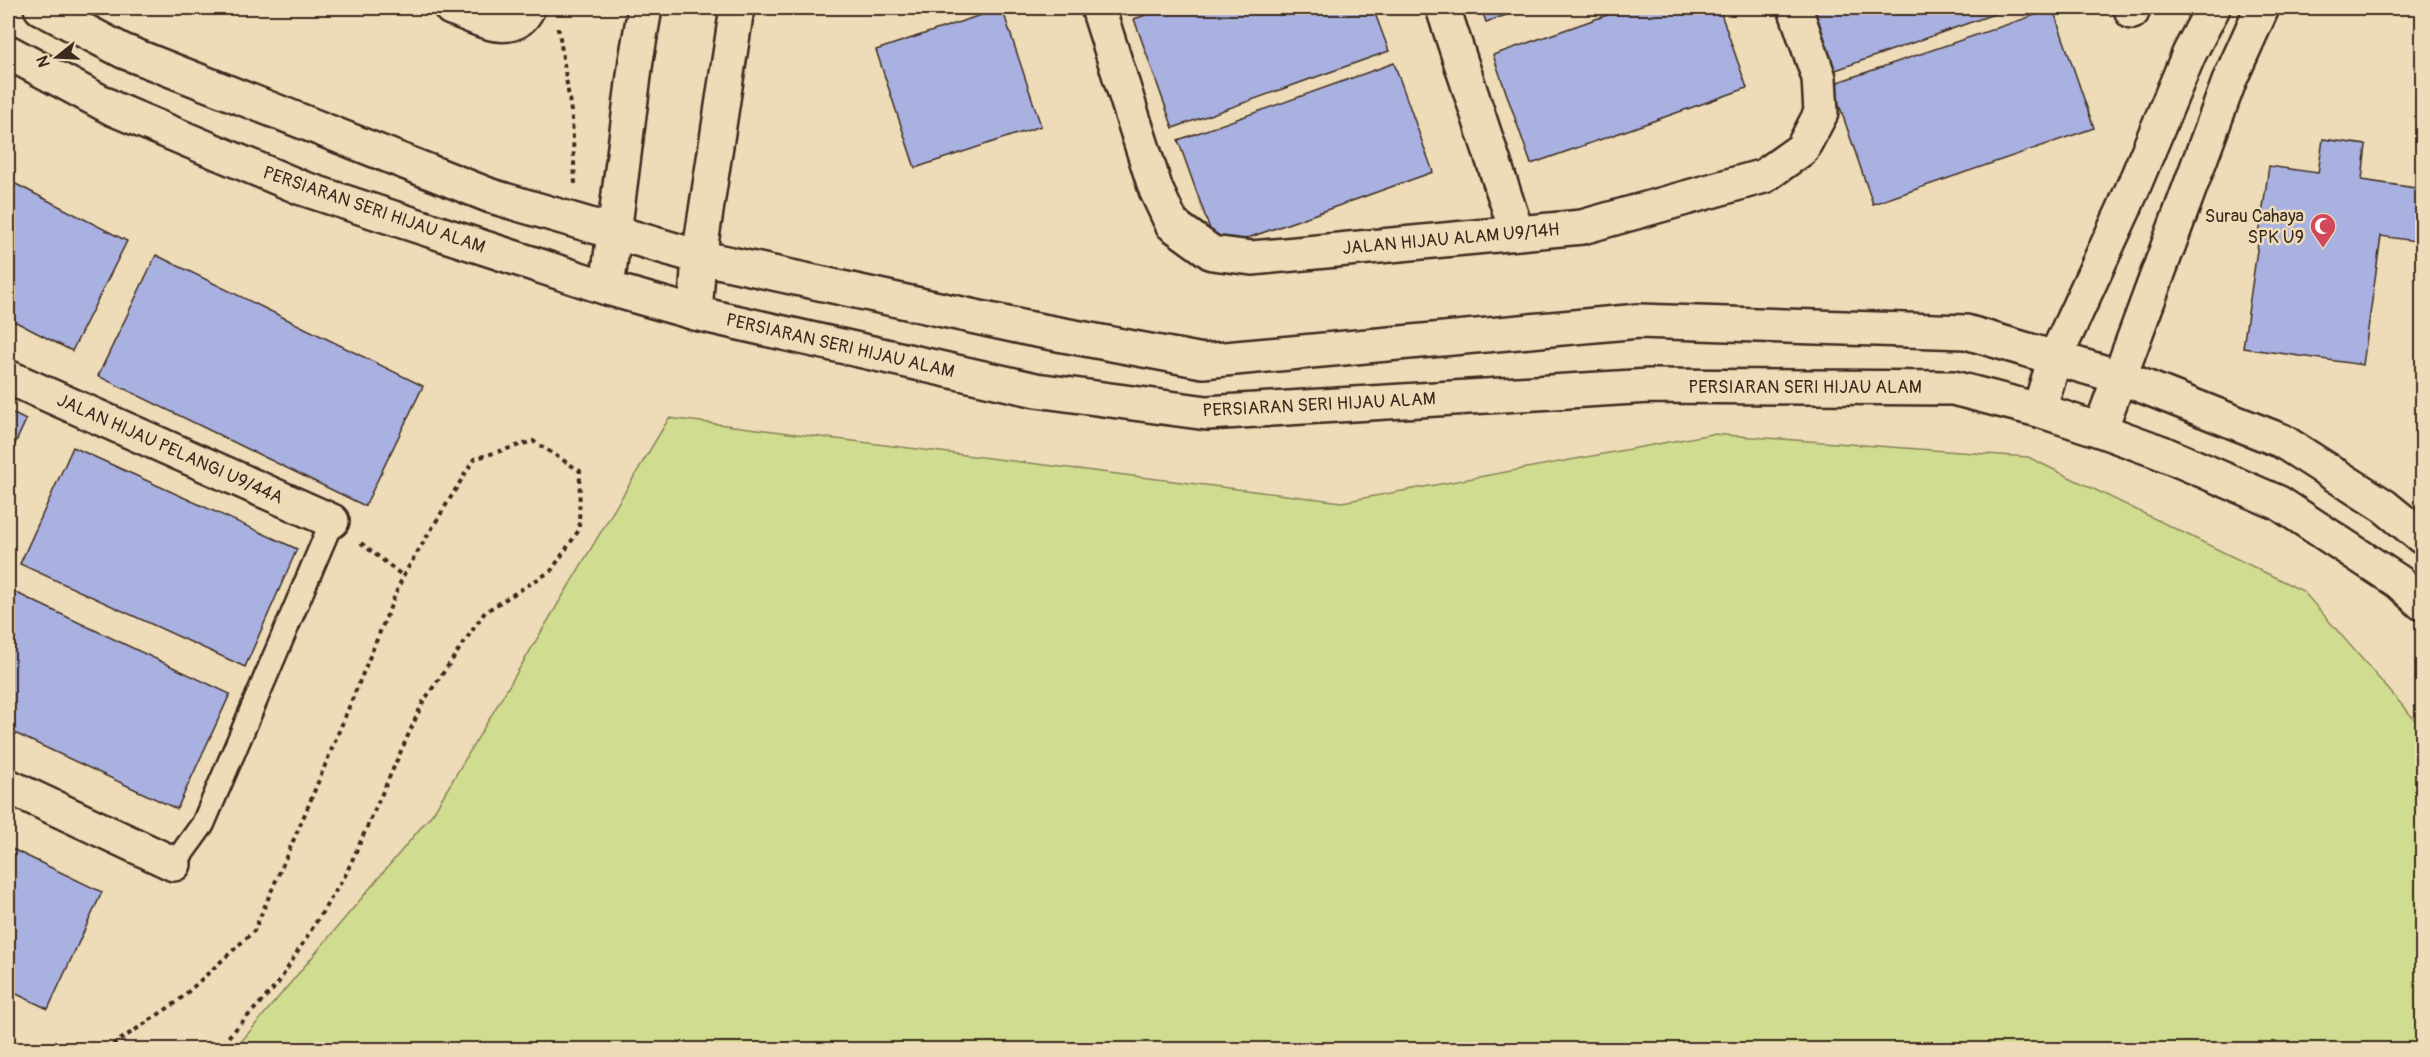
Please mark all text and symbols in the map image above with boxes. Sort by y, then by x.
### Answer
north arrow [27,27,87,87]
text: N [32,53,55,70]
street label: PERSIARAN SERI HIJAU ALAM [260,161,488,259]
place label: Surau Cahaya SPK U9 [2205,205,2304,249]
mosque icon: Surau Cahaya SPK U9 [2308,211,2338,249]
street label: JALAN HIJAU ALAM U9/14H [1342,218,1560,260]
street label: PERSIARAN SERI HIJAU ALAM [724,309,956,383]
street label: PERSIARAN SERI HIJAU ALAM [1688,376,1922,399]
street label: PERSIARAN SERI HIJAU ALAM [1202,387,1436,423]
street label: JALAN HIJAU PELANGI U9/44A [53,389,287,510]

